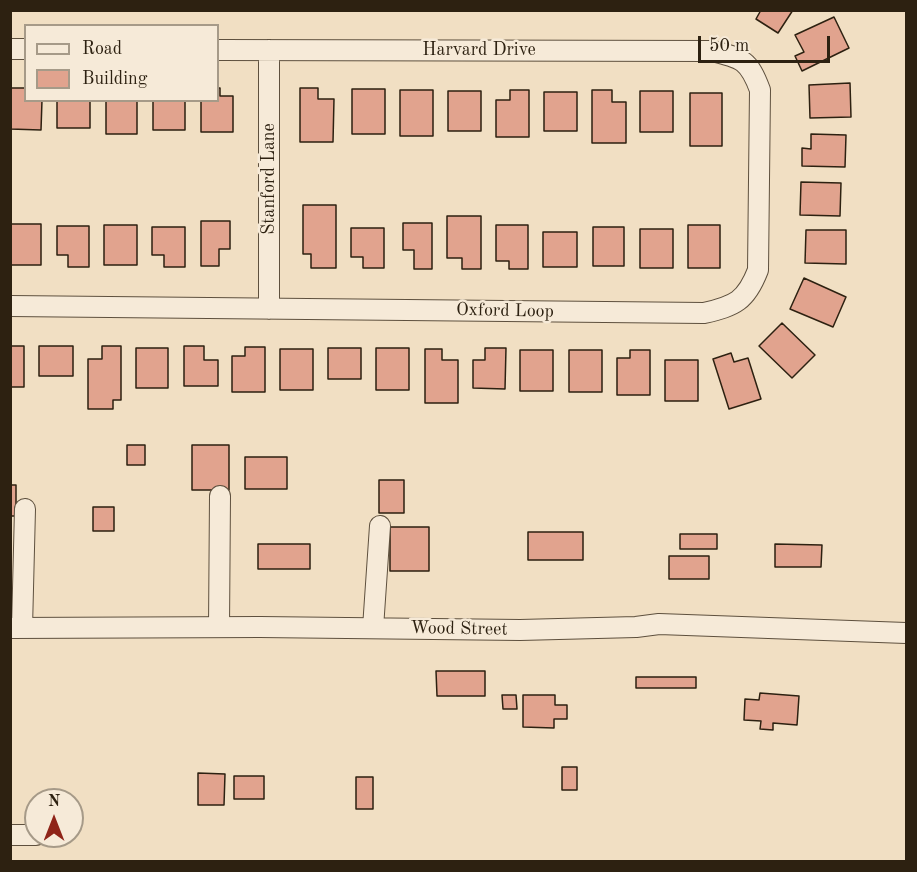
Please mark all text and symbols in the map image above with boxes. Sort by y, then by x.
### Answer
legend [24,24,219,102]
scale bar [701,24,833,62]
text: 50 m [709,37,749,55]
street label: Harvard Drive [422,39,536,61]
text: Road [82,40,122,58]
text: Building [82,70,147,88]
street label: Stanford Lane [258,123,280,235]
street label: Oxford Loop [456,299,554,323]
street label: Wood Street [410,617,508,641]
north arrow [24,788,84,848]
text: N [48,794,60,810]

